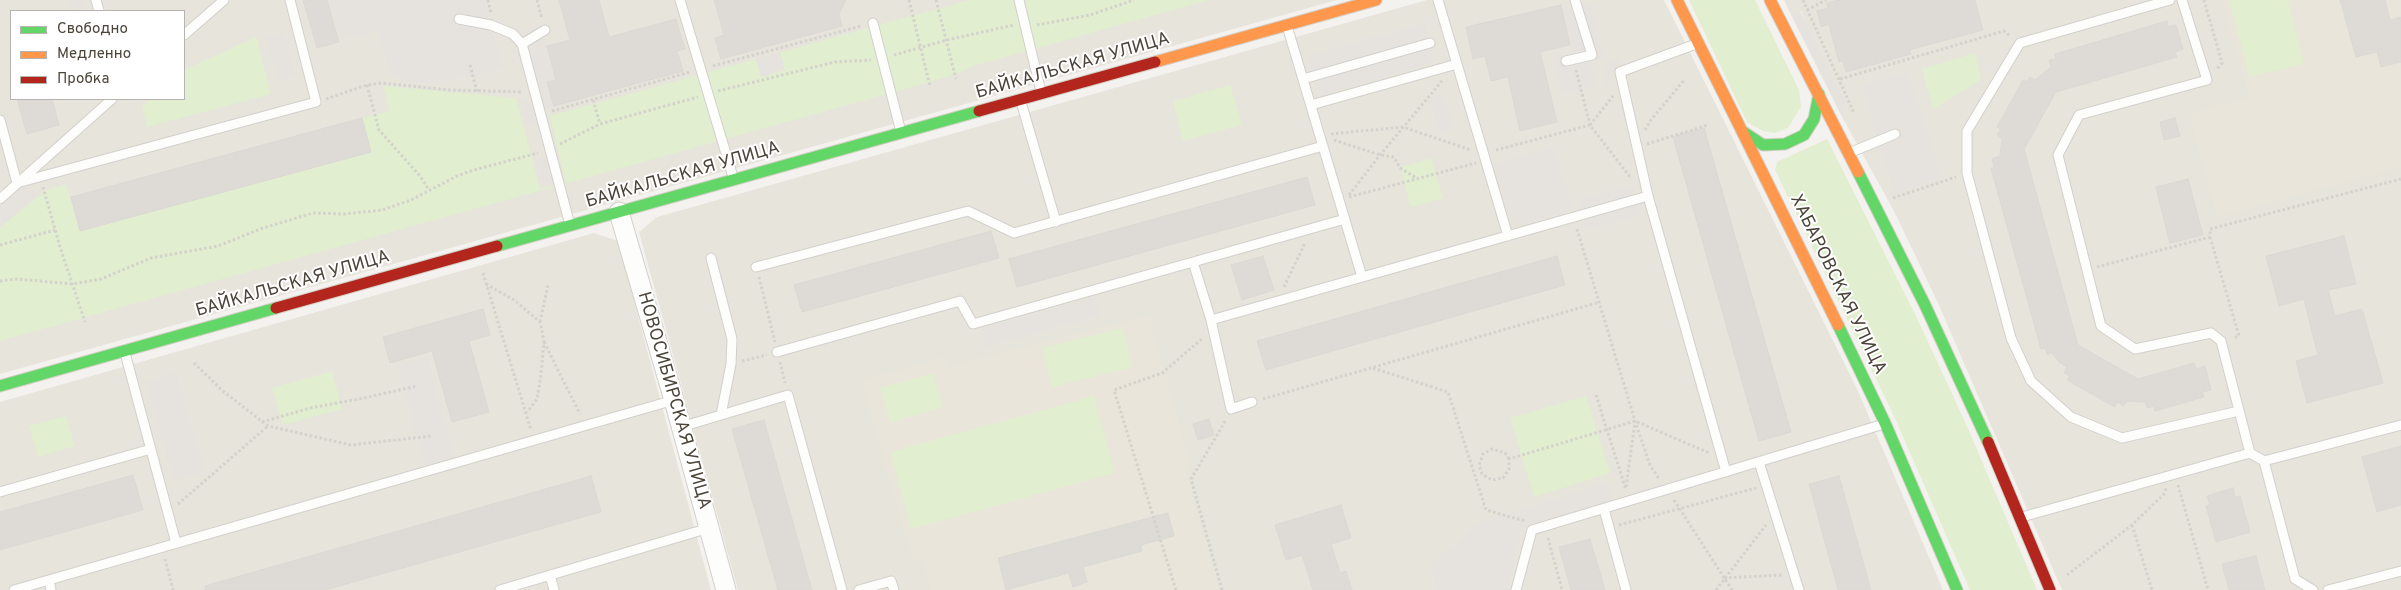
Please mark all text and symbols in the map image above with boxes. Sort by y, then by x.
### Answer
legend [10,10,185,100]
text: Свободно [57,20,128,39]
street label: БАЙКАЛЬСКАЯ УЛИЦА [974,29,1172,105]
text: Медленно [57,45,131,64]
text: Пробка [57,70,109,89]
street label: БАЙКАЛЬСКАЯ УЛИЦА [584,138,782,214]
street label: ХАБАРОВСКАЯ УЛИЦА [1784,192,1890,378]
street label: БАЙКАЛЬСКАЯ УЛИЦА [194,247,392,323]
street label: НОВОСИБИРСКАЯ УЛИЦА [632,290,714,512]

